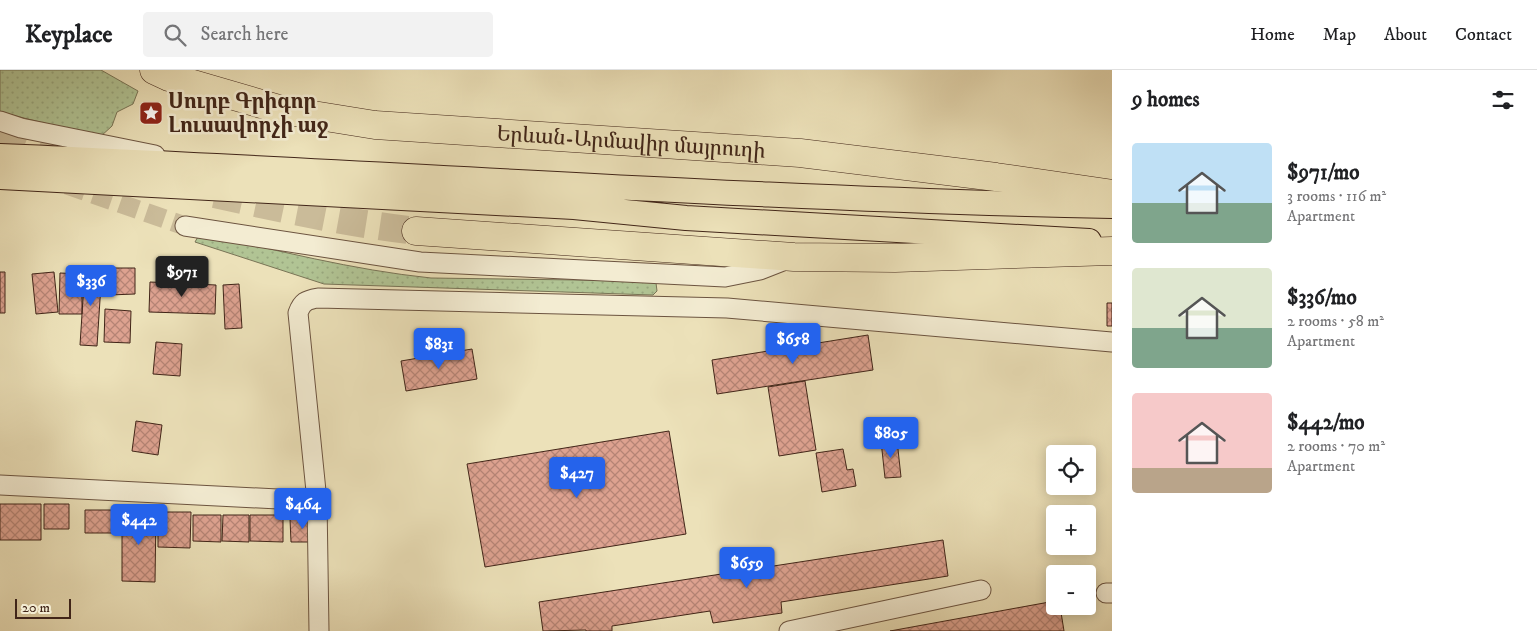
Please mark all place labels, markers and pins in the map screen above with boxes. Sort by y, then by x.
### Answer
place label: Սուրբ Գրիգոր Լուսավորչի աջ [168,89,329,139]
place icon: Սուրբ Գրիգոր Լուսավորչի աջ [138,100,164,126]
pin: $971 [152,256,212,298]
pin: $336 [61,264,121,307]
pin: $658 [763,322,823,365]
pin: $831 [409,328,469,370]
pin: $805 [861,416,921,459]
pin: $427 [547,456,607,499]
pin: $464 [273,488,333,530]
pin: $442 [109,504,169,546]
pin: $659 [717,546,777,589]

